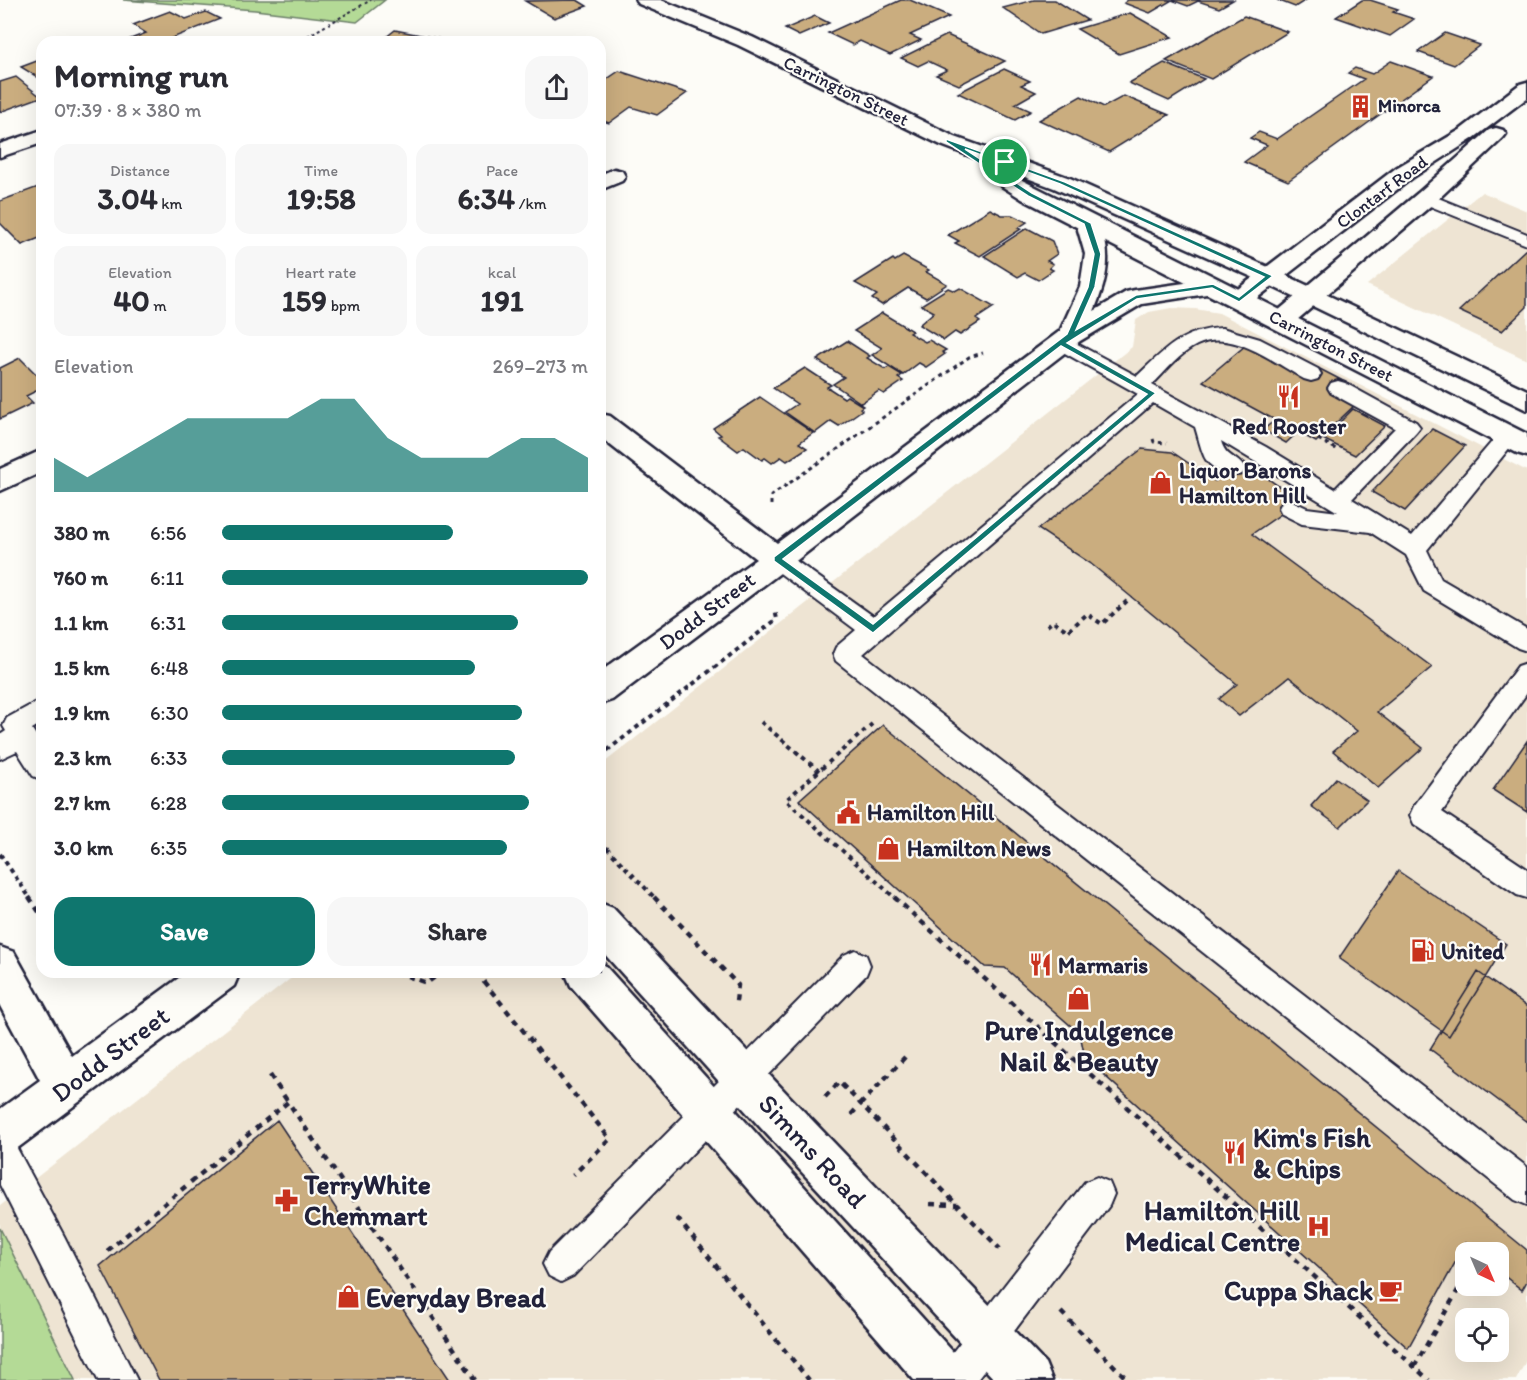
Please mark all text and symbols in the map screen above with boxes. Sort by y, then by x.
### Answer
street label: Carrington Street [780,51,912,131]
text: Morning run [54,56,229,95]
button: share [525,56,588,119]
building icon: Minorca [1347,93,1373,119]
place label: Minorca [1378,95,1441,117]
text: 07:39 · 8 × 380 m [54,98,202,122]
pin [979,136,1030,187]
icon: arrive [988,145,1021,178]
street label: Clontarf Road [1332,151,1432,233]
text: Distance [110,161,170,180]
text: Time [304,161,338,180]
text: Pace [486,161,518,180]
text: 3.04 [97,180,158,217]
text: 19:58 [286,180,356,217]
text: 6:34 [457,180,515,217]
text: km [158,194,183,213]
text: /km [515,194,547,213]
text: Elevation [108,263,172,282]
text: Heart rate [286,263,356,282]
text: kcal [488,263,516,282]
text: 40 [113,282,150,319]
text: 159 [282,282,327,319]
text: 191 [480,282,524,319]
text: m [150,296,167,315]
text: bpm [327,296,360,315]
street label: Carrington Street [1265,305,1397,387]
text: Elevation [54,354,133,378]
text: 269–273 m [493,354,588,378]
restaurant icon: Red Rooster [1276,384,1302,410]
place label: Red Rooster [1232,413,1347,440]
place label: Liquor Barons Hamilton Hill [1179,457,1311,509]
shop icon: Liquor Barons Hamilton Hill [1148,470,1174,496]
text: 380 m [54,521,110,545]
text: 6:56 [150,521,187,545]
text: 760 m [54,566,108,590]
text: 6:11 [150,566,184,590]
street label: Dodd Street [654,566,760,656]
text: 1.1 km [54,611,108,635]
text: 6:31 [150,611,186,635]
text: 1.5 km [54,656,110,680]
text: 6:48 [150,656,188,680]
text: 1.9 km [54,701,110,725]
text: 6:30 [150,701,189,725]
text: 2.3 km [54,746,111,770]
text: 6:33 [150,746,187,770]
text: 2.7 km [54,791,110,815]
text: 6:28 [150,791,187,815]
public building icon: Hamilton Hill [836,799,862,825]
place label: Hamilton Hill [867,799,995,826]
shop icon: Hamilton News [876,835,902,861]
place label: Hamilton News [907,835,1051,862]
text: 3.0 km [54,836,113,860]
text: 6:35 [150,836,187,860]
button: Save [54,897,315,966]
button: Share [327,897,588,966]
fuel station icon: United [1410,938,1436,964]
place label: United [1441,938,1505,965]
restaurant icon: Marmaris [1027,952,1053,978]
place label: Marmaris [1058,952,1148,979]
shop icon: Pure Indulgence Nail & Beauty [1066,985,1092,1011]
street label: Dodd Street [45,999,175,1109]
place label: Pure Indulgence Nail & Beauty [984,1014,1174,1078]
street label: Simms Road [752,1087,874,1215]
place label: Kim's Fish & Chips [1253,1121,1371,1185]
restaurant icon: Kim's Fish & Chips [1222,1140,1248,1166]
place label: TerryWhite Chemmart [303,1168,431,1232]
pharmacy icon: TerryWhite Chemmart [273,1187,299,1213]
place label: Hamilton Hill Medical Centre [1125,1194,1300,1258]
hospital icon: Hamilton Hill Medical Centre [1305,1213,1331,1239]
north arrow [1455,1242,1509,1296]
map controls [1455,1242,1509,1362]
place label: Cuppa Shack [1224,1274,1373,1307]
cafe icon: Cuppa Shack [1378,1277,1404,1303]
place label: Everyday Bread [366,1281,547,1314]
shop icon: Everyday Bread [335,1284,361,1310]
button: locate [1455,1308,1509,1362]

